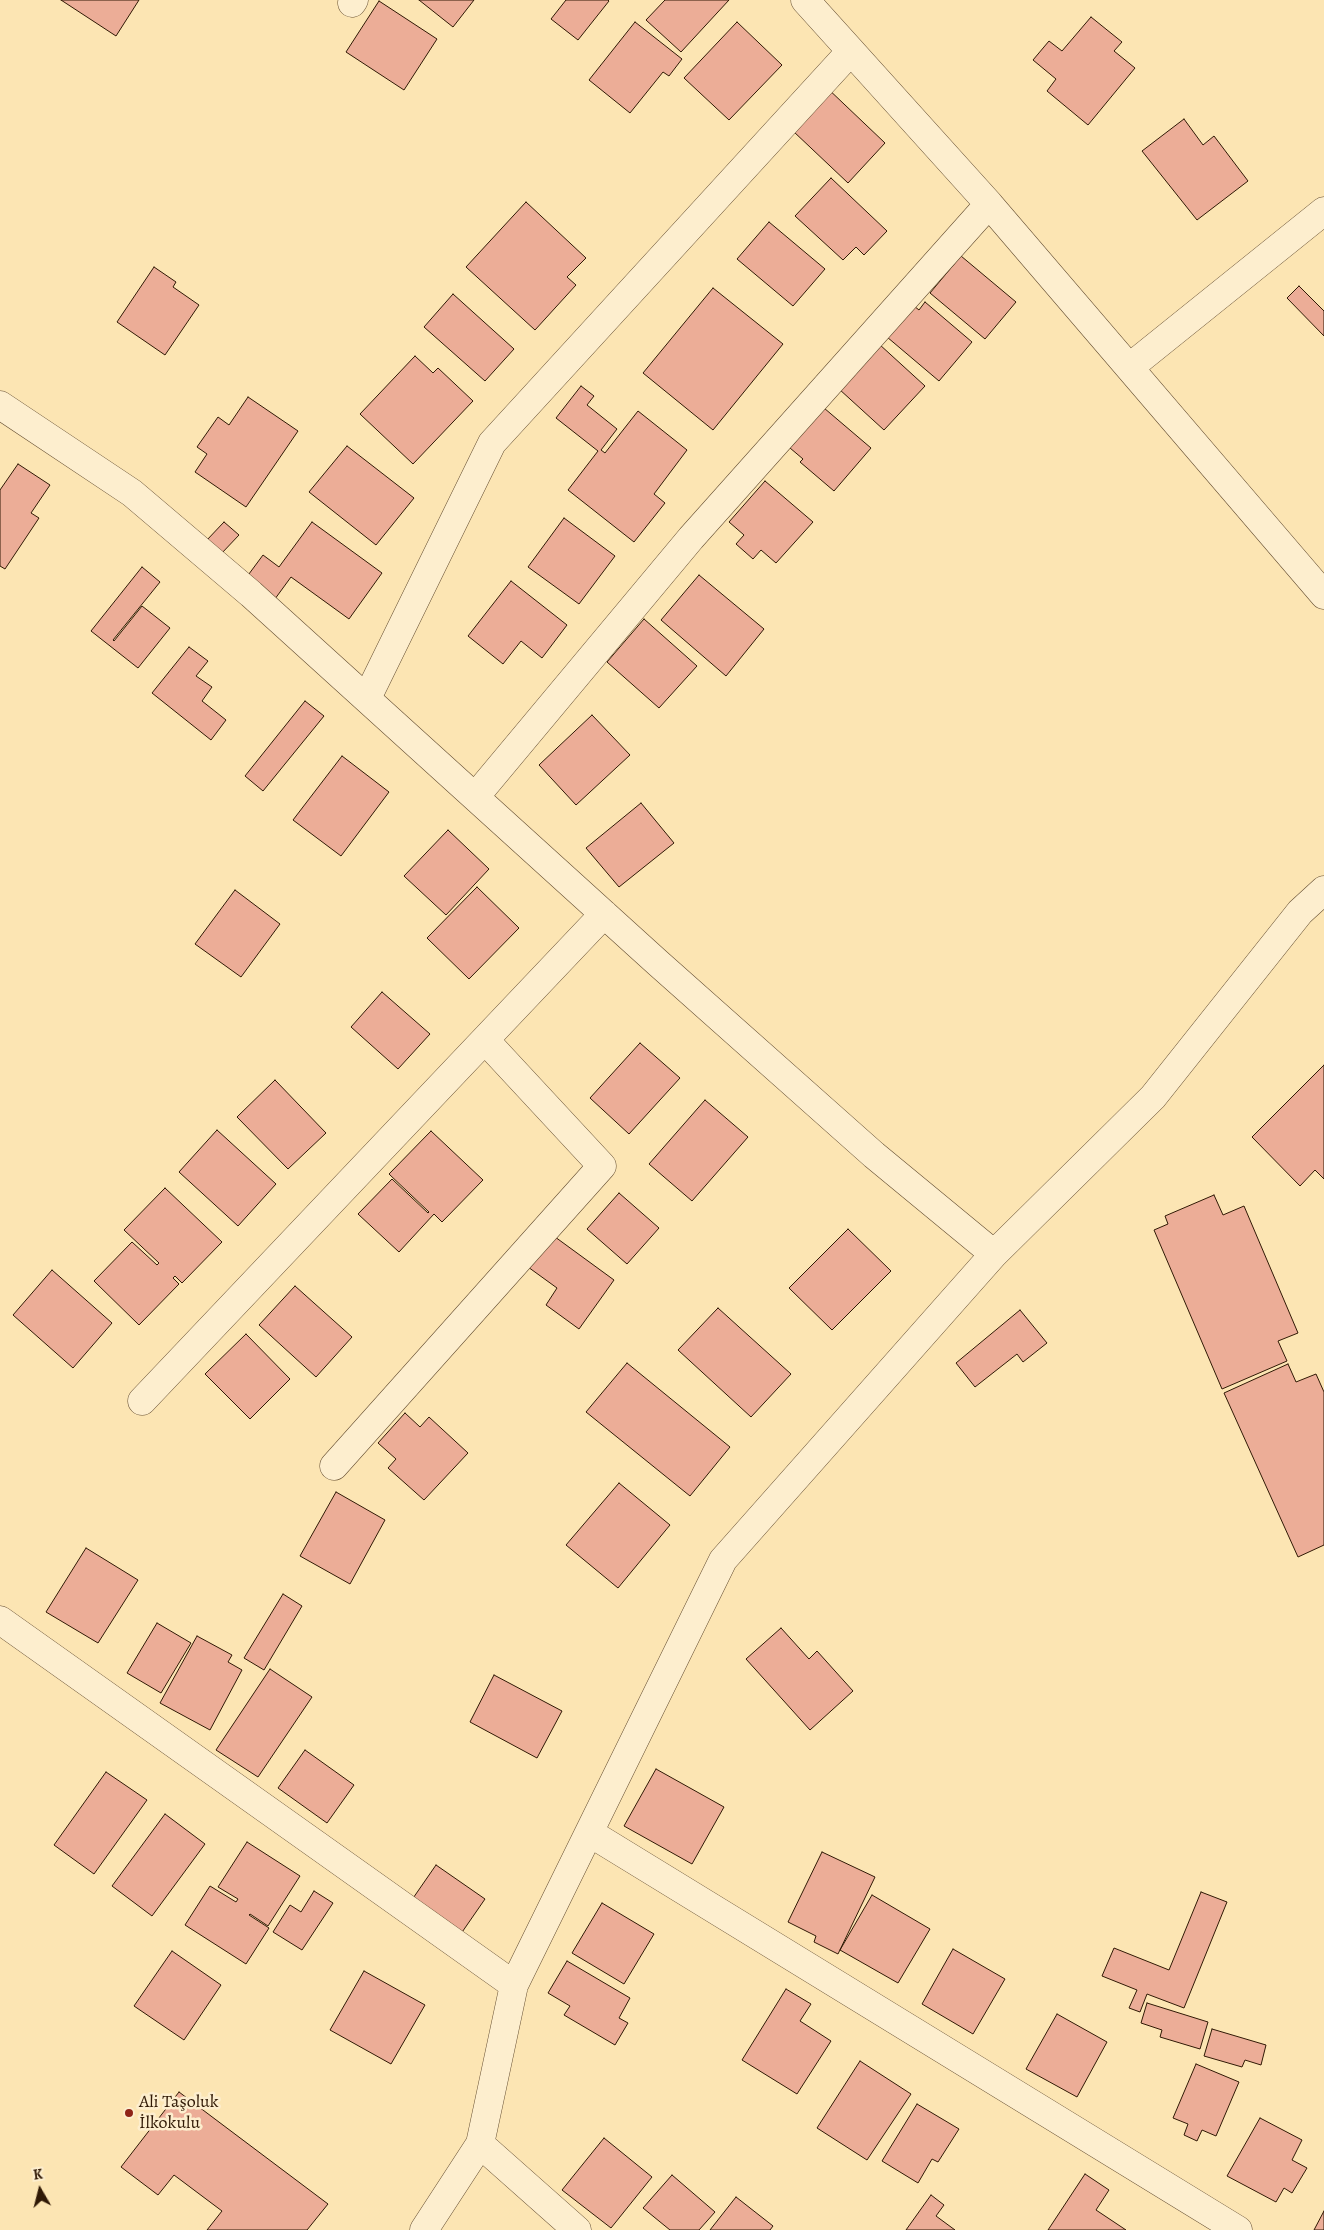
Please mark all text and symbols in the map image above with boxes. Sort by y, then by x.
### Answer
place label: Ali Taşoluk İlkokulu [139,2092,219,2134]
marker: Ali Taşoluk İlkokulu [123,2107,135,2119]
north arrow [15,2165,65,2215]
text: K [32,2165,44,2185]

